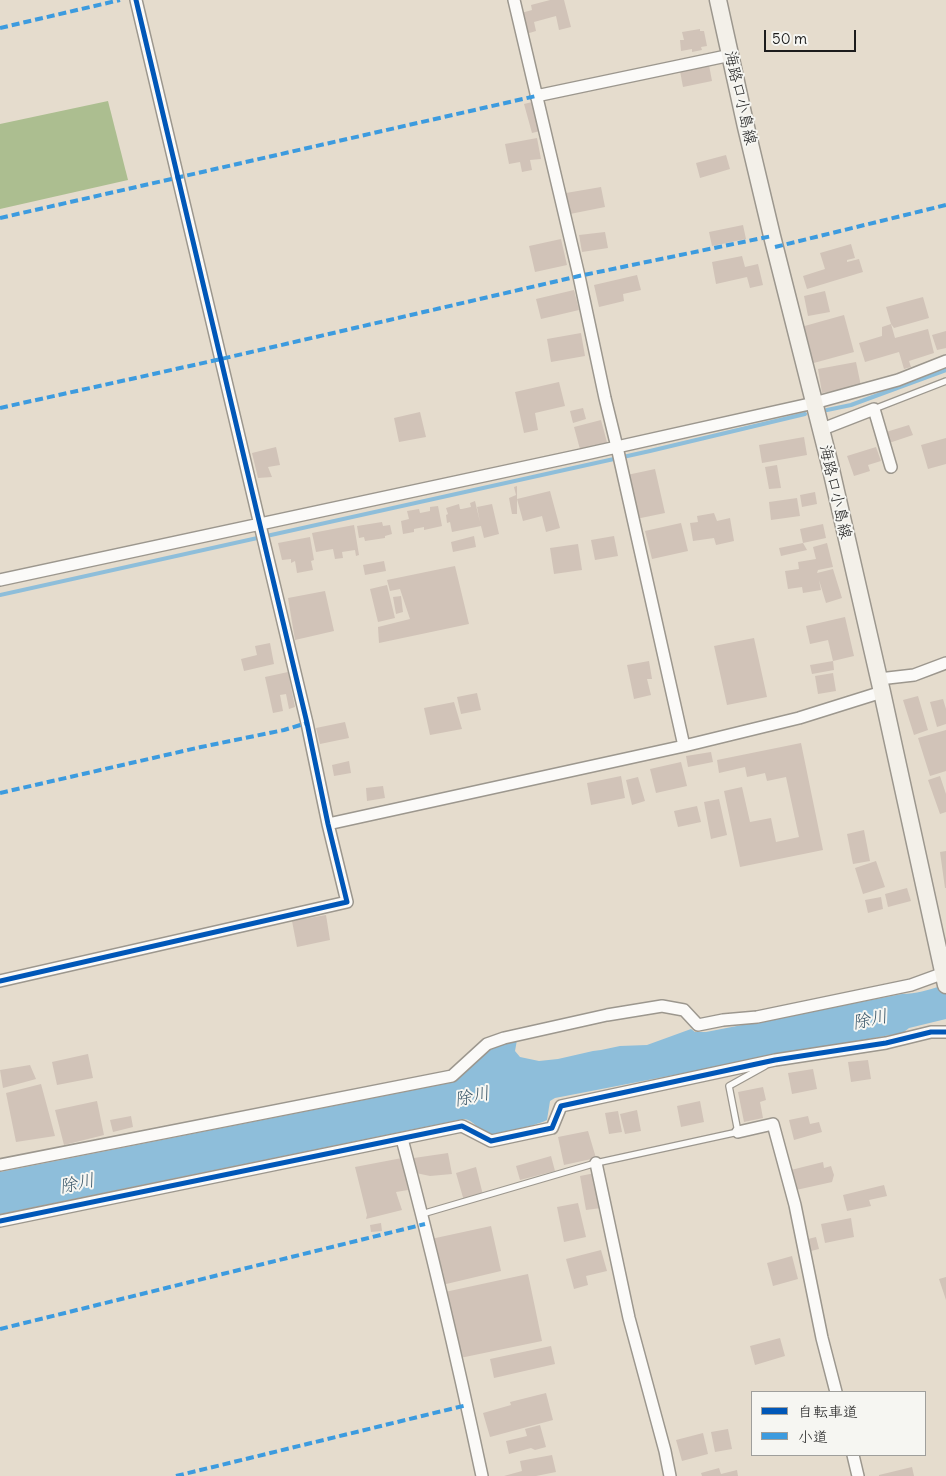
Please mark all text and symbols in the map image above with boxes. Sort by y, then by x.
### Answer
scale bar [766,20,858,52]
text: 50 m [772,29,807,48]
street label: 海路口小島線 [720,49,760,147]
street label: 海路口小島線 [815,443,855,541]
water label: 除川 [850,1006,890,1034]
water label: 除川 [452,1083,492,1111]
water label: 除川 [57,1170,97,1198]
legend [751,1391,926,1456]
text: 自転車道 [798,1402,858,1421]
text: 小道 [798,1427,828,1446]

